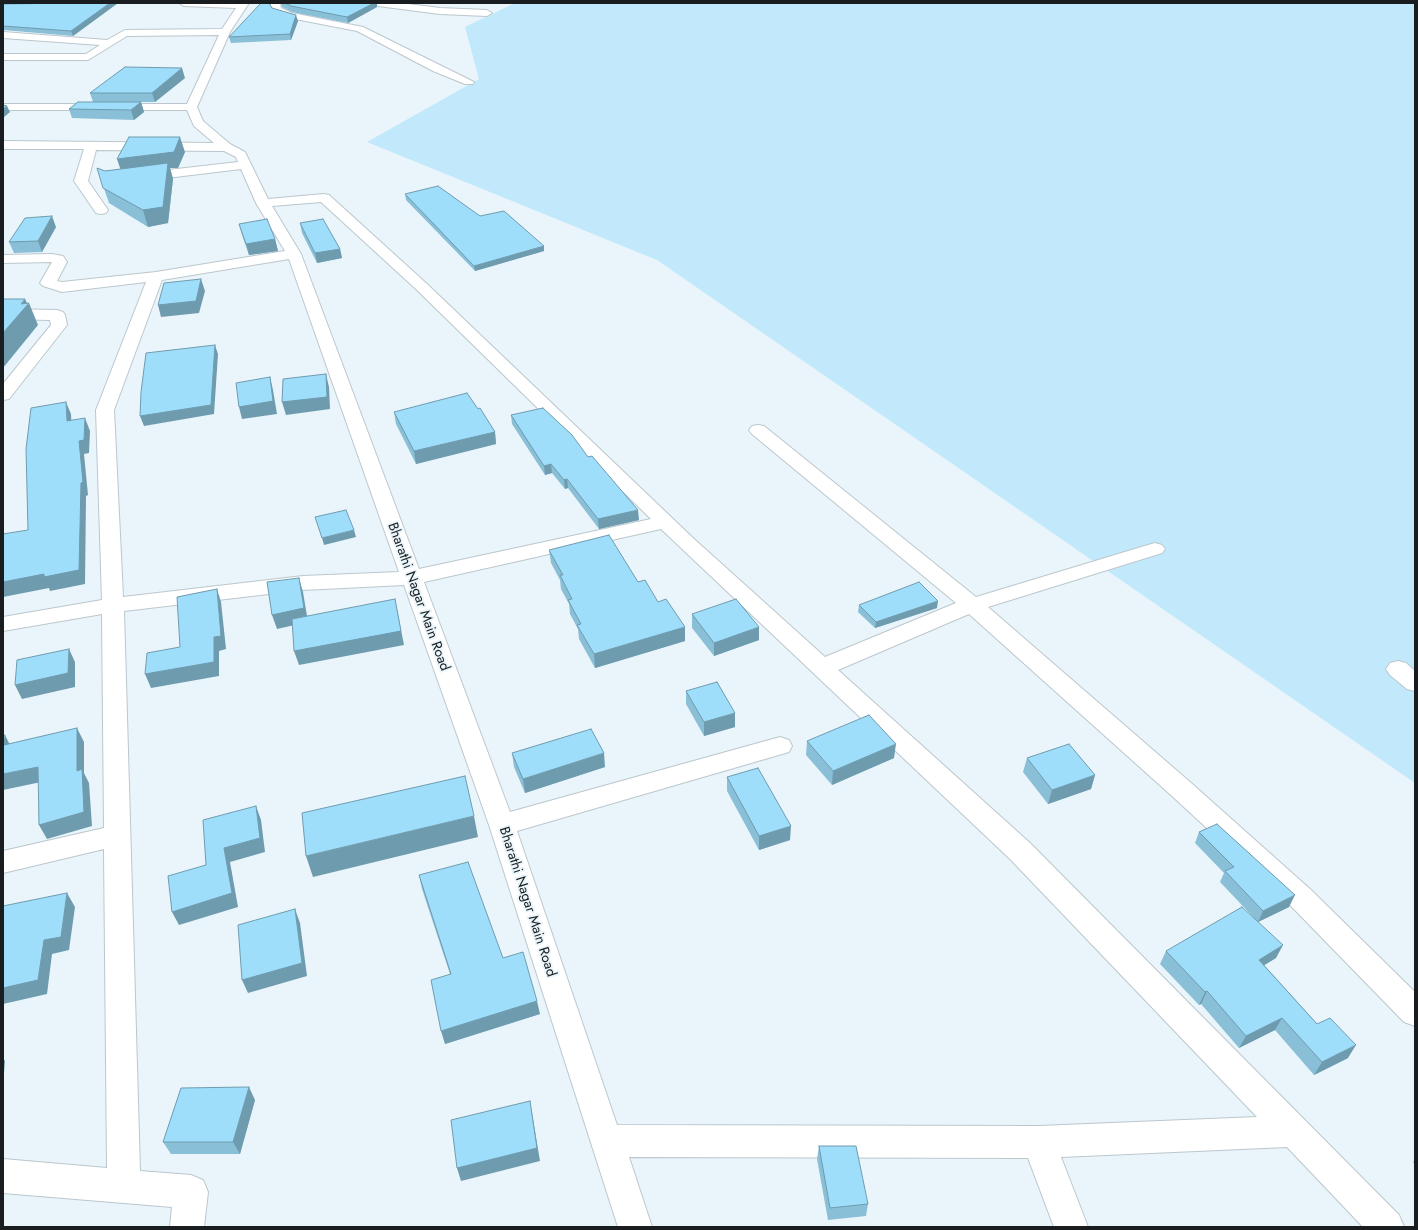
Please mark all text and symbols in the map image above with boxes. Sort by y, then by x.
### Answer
street label: Bharathi Nagar Main Road [383,520,453,674]
street label: Bharathi Nagar Main Road [495,825,559,979]

